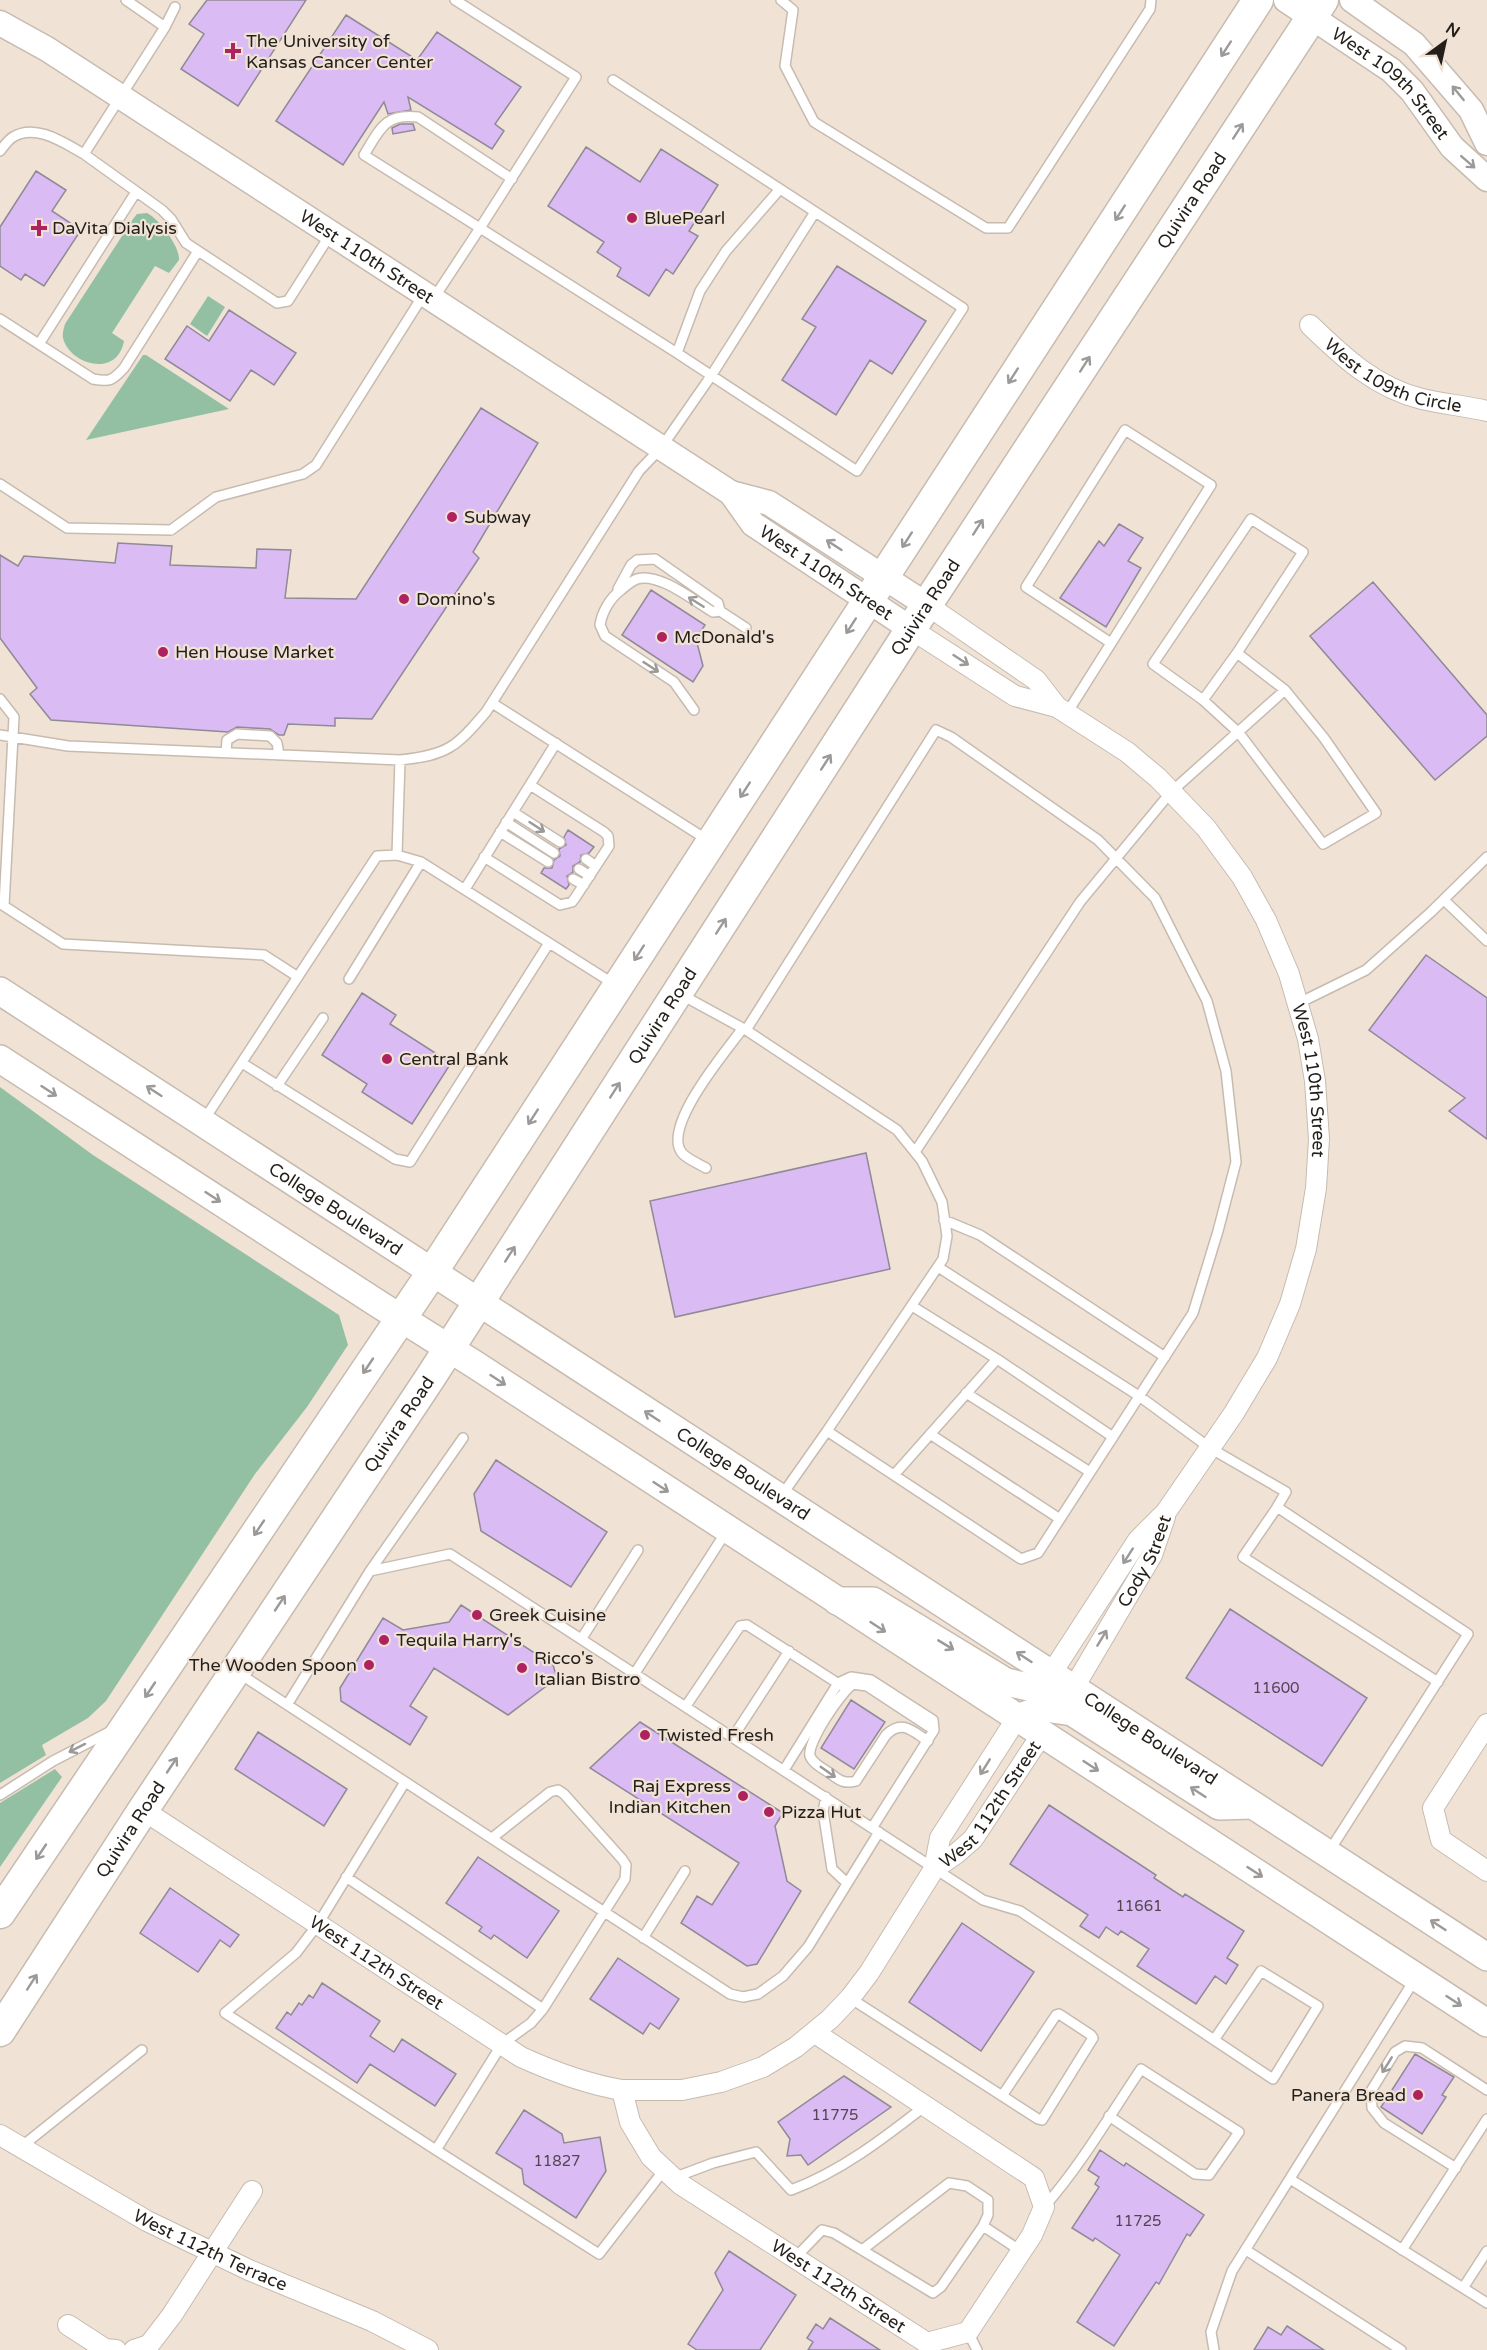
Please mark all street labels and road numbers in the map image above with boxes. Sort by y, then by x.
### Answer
street label: West 109th Street [1327,23,1454,144]
street label: Quivira Road [1152,148,1231,253]
street label: West 110th Street [296,205,438,308]
street label: West 109th Circle [1320,333,1463,417]
street label: West 110th Street [755,520,897,625]
street label: Quivira Road [886,555,965,660]
street label: Quivira Road [623,963,702,1069]
street label: West 110th Street [1287,1001,1330,1158]
street label: College Boulevard [264,1157,406,1260]
street label: Quivira Road [359,1372,439,1477]
street label: College Boulevard [672,1422,814,1525]
street label: Cody Street [1113,1512,1176,1611]
street label: College Boulevard [1080,1687,1222,1790]
street label: West 112th Street [935,1736,1046,1873]
street label: Quivira Road [91,1777,170,1882]
street label: West 112th Street [305,1911,448,2014]
street label: West 112th Terrace [129,2204,291,2296]
street label: West 112th Street [767,2235,910,2337]

